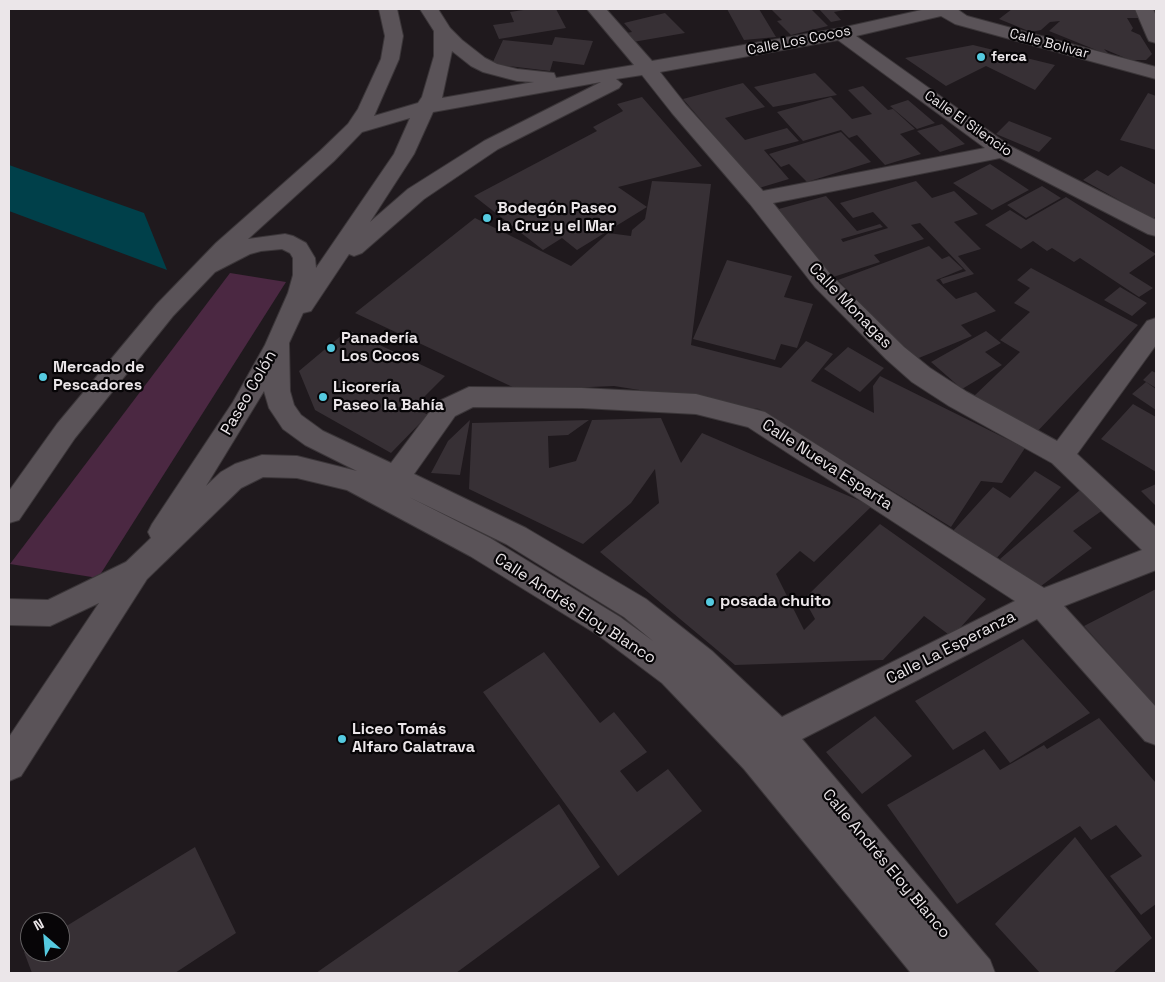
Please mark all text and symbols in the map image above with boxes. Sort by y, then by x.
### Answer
street label: Calle Los Cocos [746,23,852,59]
street label: Calle Bolivar [1008,25,1090,63]
place label: ferca [991,49,1027,65]
marker: ferca [975,51,987,63]
street label: Calle El Silencio [921,87,1015,161]
place label: Bodegón Paseo la Cruz y el Mar [497,199,617,237]
marker: Bodegón Paseo la Cruz y el Mar [481,212,493,224]
street label: Calle Monagas [804,259,896,353]
place label: Panadería Los Cocos [341,329,420,367]
marker: Panadería Los Cocos [325,342,337,354]
street label: Paseo Colón [217,347,281,439]
place label: Mercado de Pescadores [53,358,144,396]
marker: Mercado de Pescadores [37,371,49,383]
place label: Licorería Paseo la Bahía [333,378,444,416]
marker: Licorería Paseo la Bahía [317,391,329,403]
street label: Calle Nueva Esparta [758,416,896,514]
street label: Calle Andrés Eloy Blanco [491,550,659,668]
place label: posada chuito [720,592,831,612]
marker: posada chuito [704,596,716,608]
street label: Calle La Esperanza [883,607,1019,689]
place label: Liceo Tomás Alfaro Calatrava [352,720,475,758]
marker: Liceo Tomás Alfaro Calatrava [336,733,348,745]
street label: Calle Andrés Eloy Blanco [818,786,954,942]
north arrow [20,912,70,962]
text: N [30,914,47,935]

